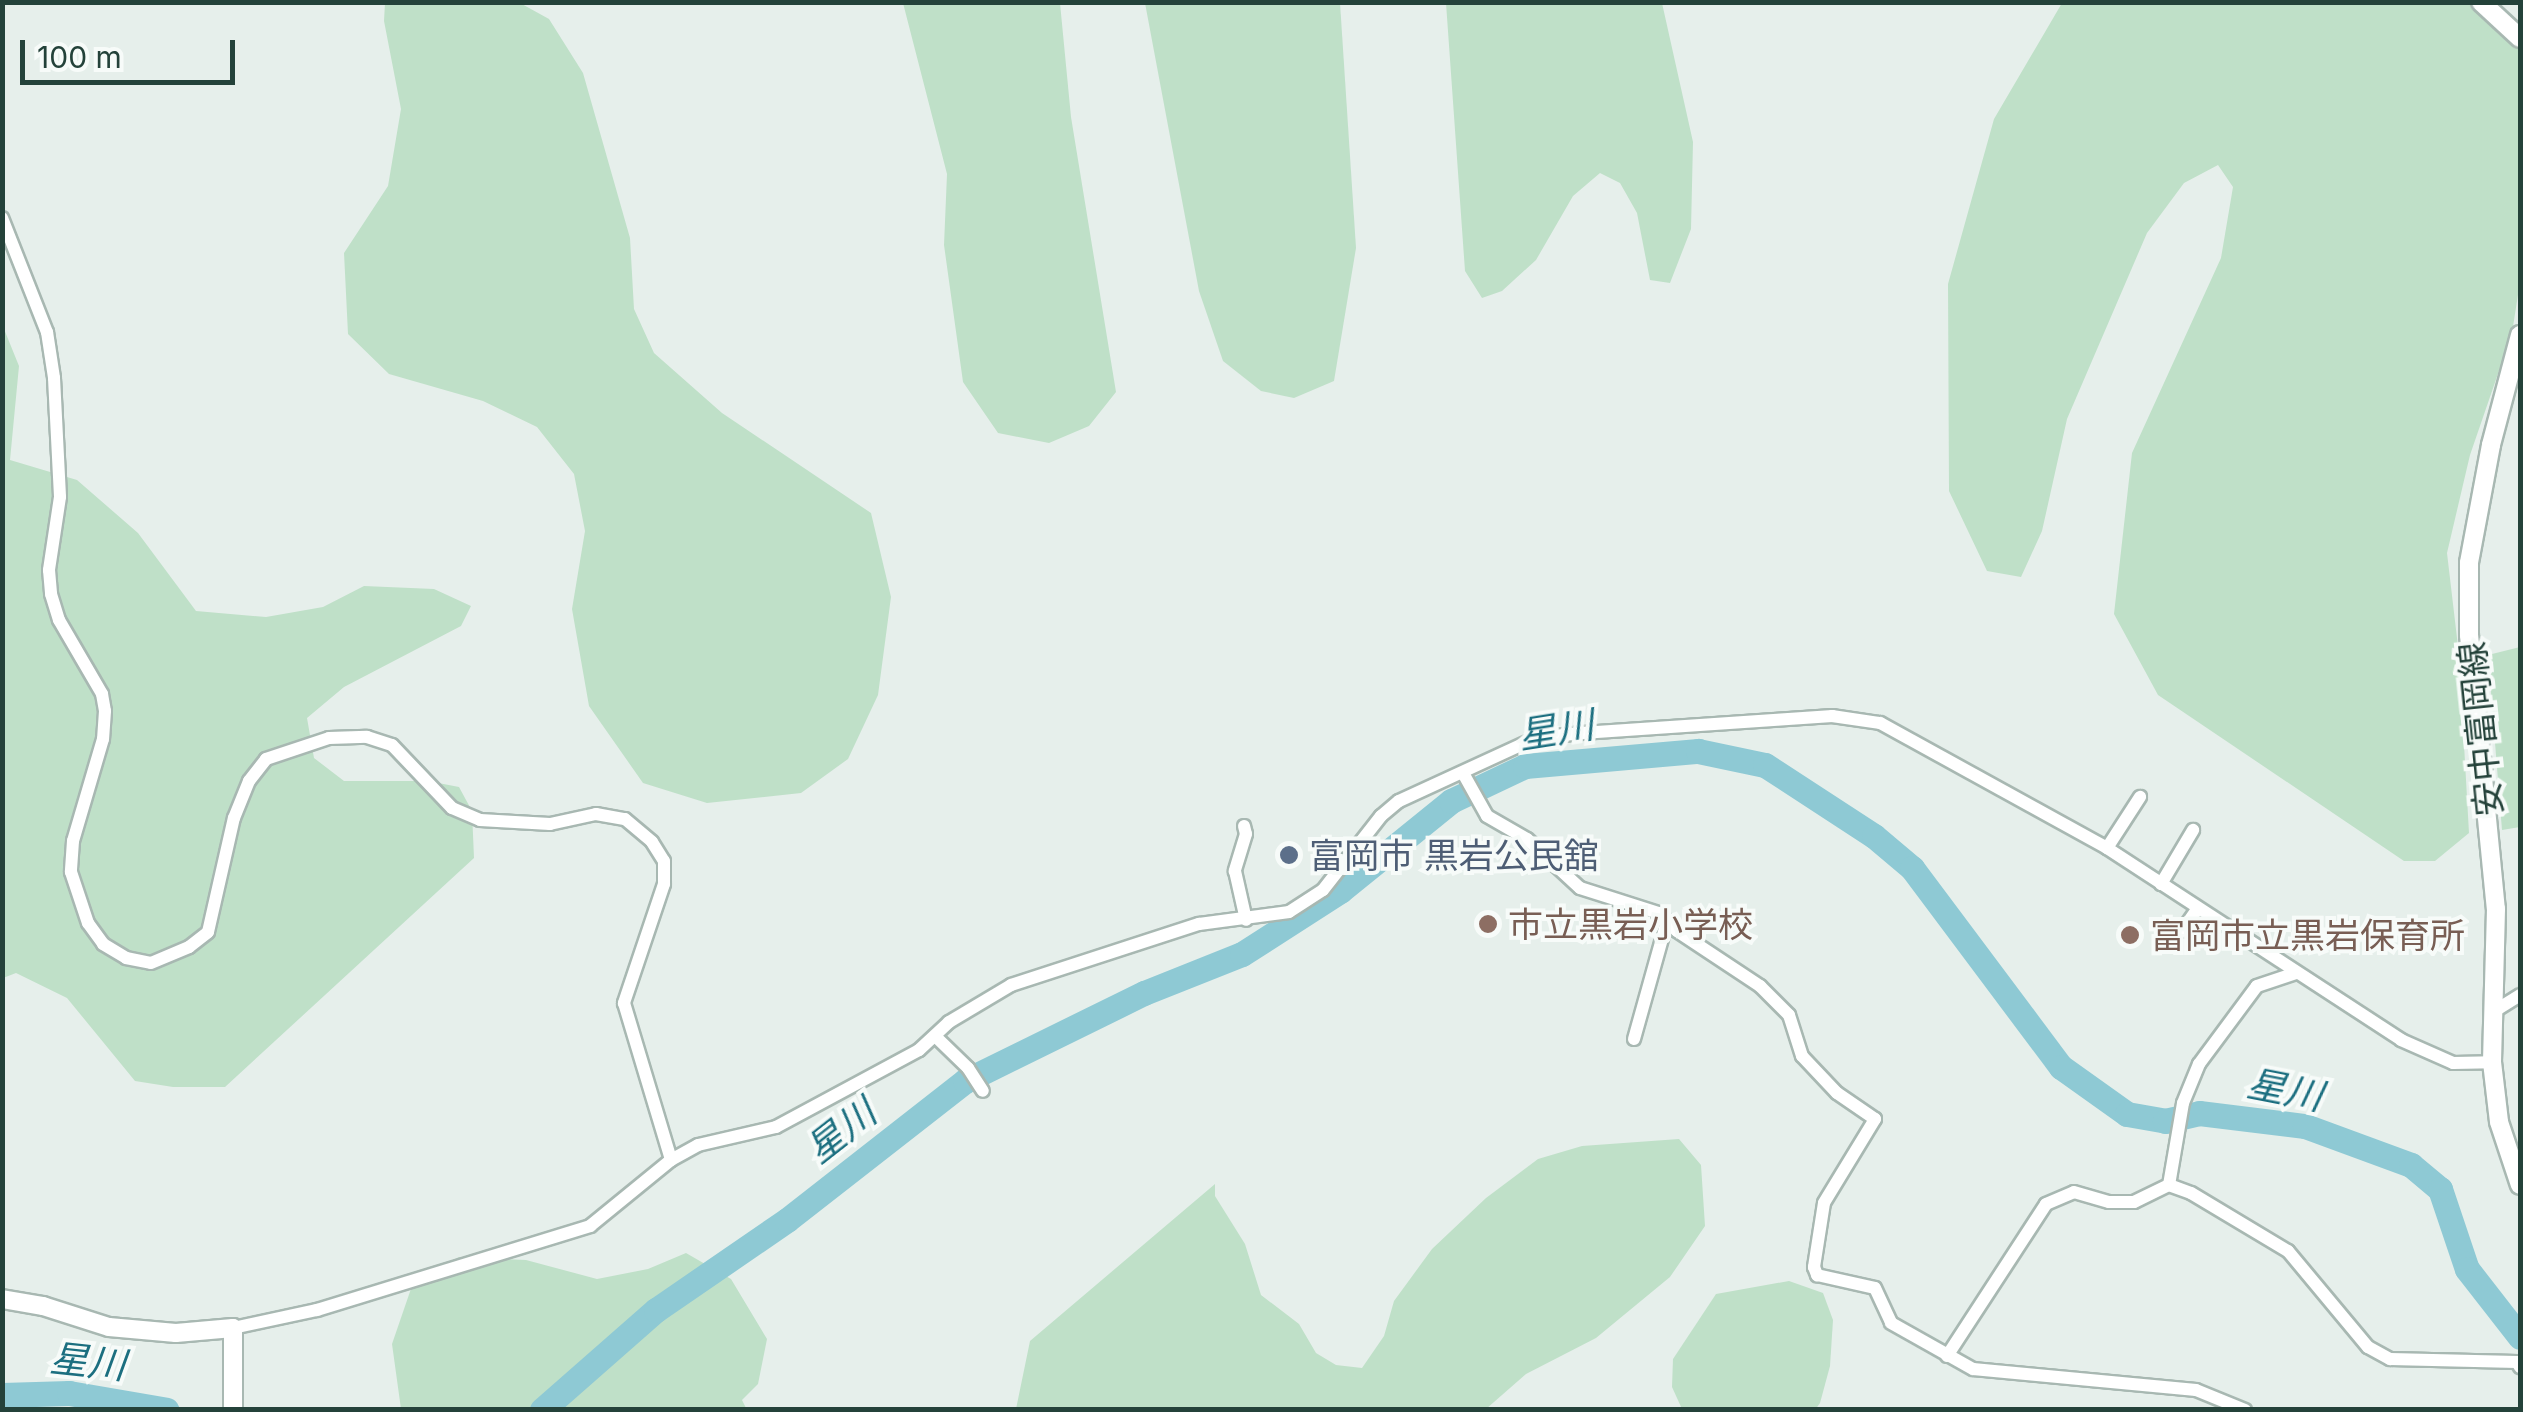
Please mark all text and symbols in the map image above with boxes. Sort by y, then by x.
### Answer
scale bar [25,20,240,82]
text: 100 m [37,39,122,75]
street label: 安中富岡線 [2450,640,2510,818]
water label: 星川 [1515,702,1597,758]
place label: 富岡市 黒岩公民舘 [1309,834,1599,876]
marker: 富岡市 黒岩公民舘 [1278,844,1300,866]
place label: 市立黒岩小学校 [1508,903,1753,945]
marker: 市立黒岩小学校 [1477,913,1499,935]
place label: 富岡市立黒岩保育所 [2150,914,2465,956]
marker: 富岡市立黒岩保育所 [2119,924,2141,946]
water label: 星川 [2243,1060,2327,1120]
water label: 星川 [797,1090,885,1172]
water label: 星川 [48,1335,128,1389]

